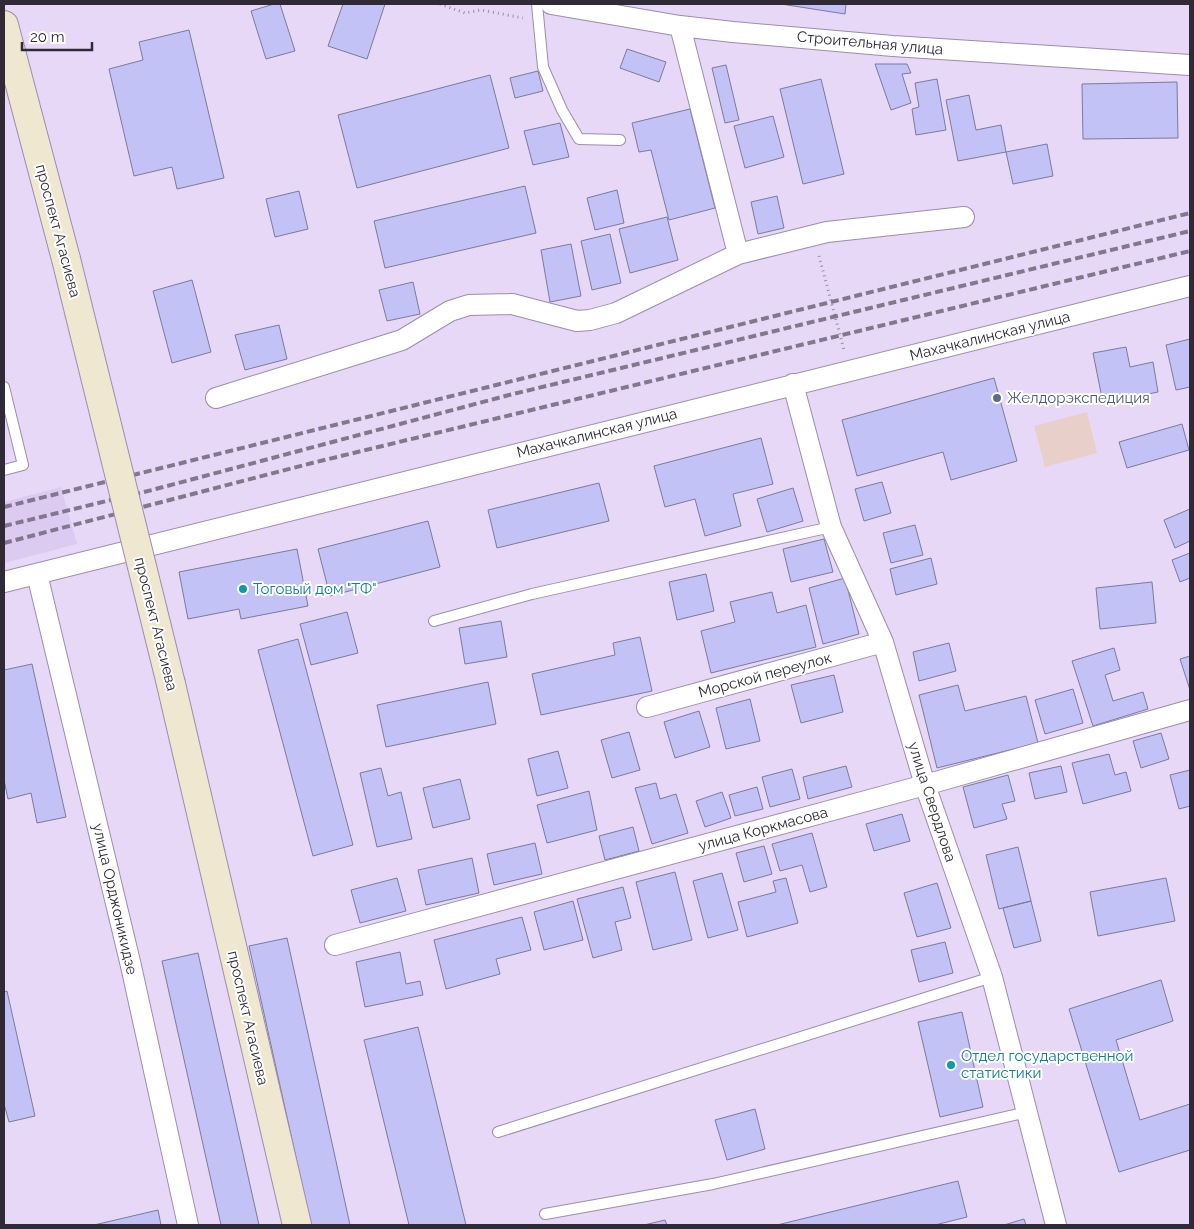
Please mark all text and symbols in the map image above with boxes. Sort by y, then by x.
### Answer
scale bar [22,20,92,52]
text: 20 m [30,28,65,46]
street label: Строительная улица [796,28,944,58]
street label: проспект Агасиева [32,162,84,300]
street label: Махачкалинская улица [908,307,1072,365]
place label: Желдорэкспедиция [1007,389,1150,407]
marker: Желдорэкспедиция [991,392,1003,404]
street label: Махачкалинская улица [515,404,679,462]
street label: проспект Агасиева [131,555,181,693]
place label: Тоговый дом "ТФ" [253,580,377,598]
marker: Тоговый дом "ТФ" [237,583,249,595]
street label: Морской переулок [696,649,834,701]
street label: улица Свердлова [904,740,960,864]
street label: улица Коркмасова [696,803,830,855]
street label: улица Орджоникидзе [89,821,141,977]
street label: проспект Агасиева [224,949,272,1087]
place label: Отдел государственной статистики [961,1047,1133,1082]
marker: Отдел государственной статистики [945,1059,957,1071]

